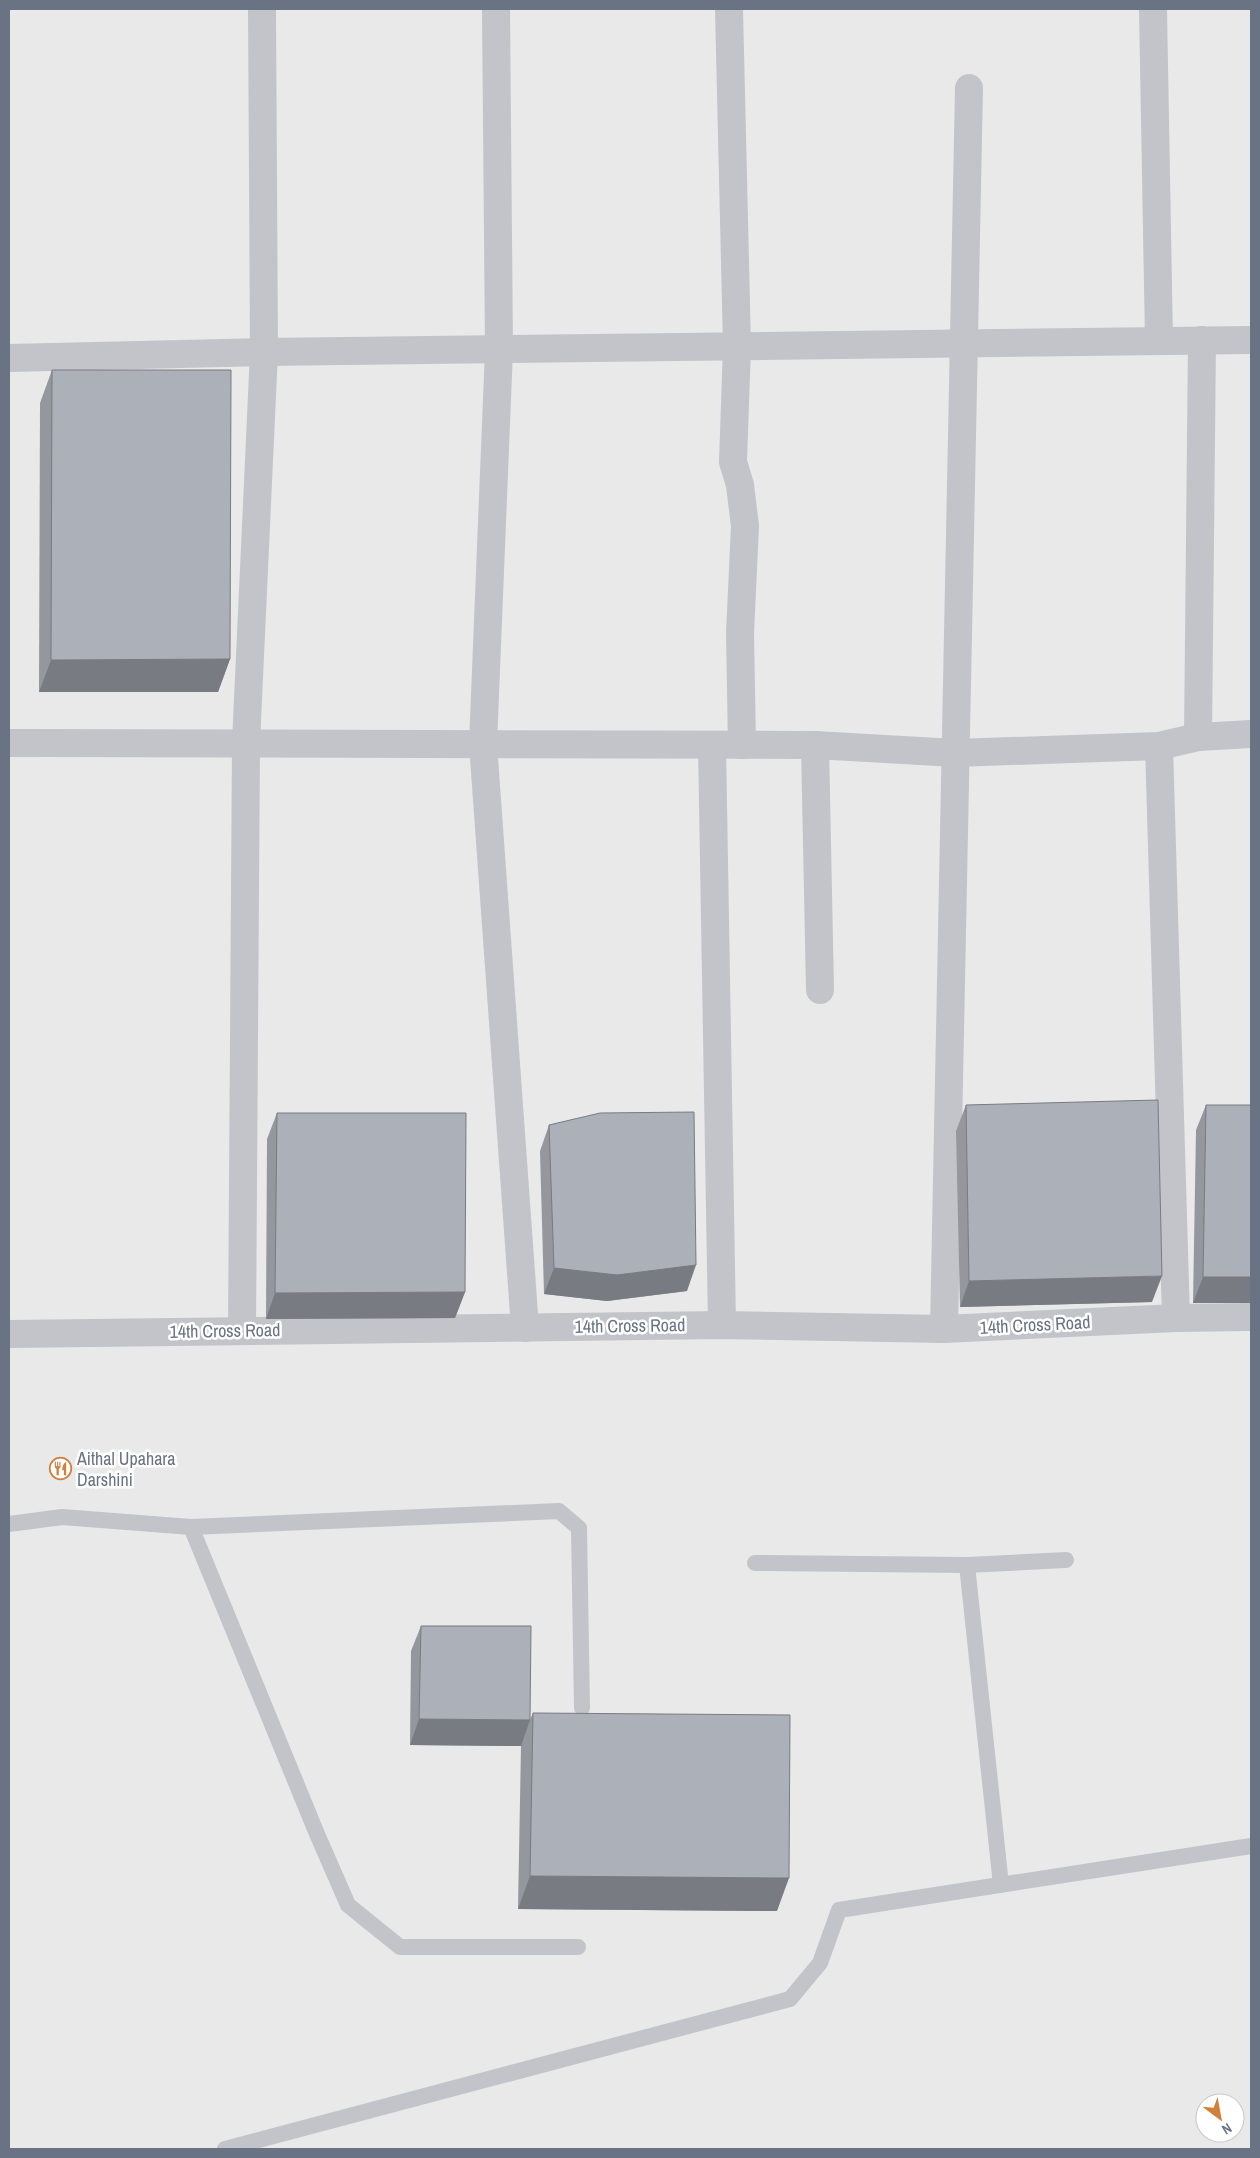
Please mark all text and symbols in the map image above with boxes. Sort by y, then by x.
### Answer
street label: 14th Cross Road [979,1309,1091,1340]
street label: 14th Cross Road [574,1312,686,1339]
street label: 14th Cross Road [169,1317,281,1344]
place label: Aithal Upahara Darshini [76,1446,175,1492]
restaurant icon: Aithal Upahara Darshini [49,1457,73,1481]
north arrow [1195,2093,1245,2143]
text: N [1219,2119,1235,2139]

